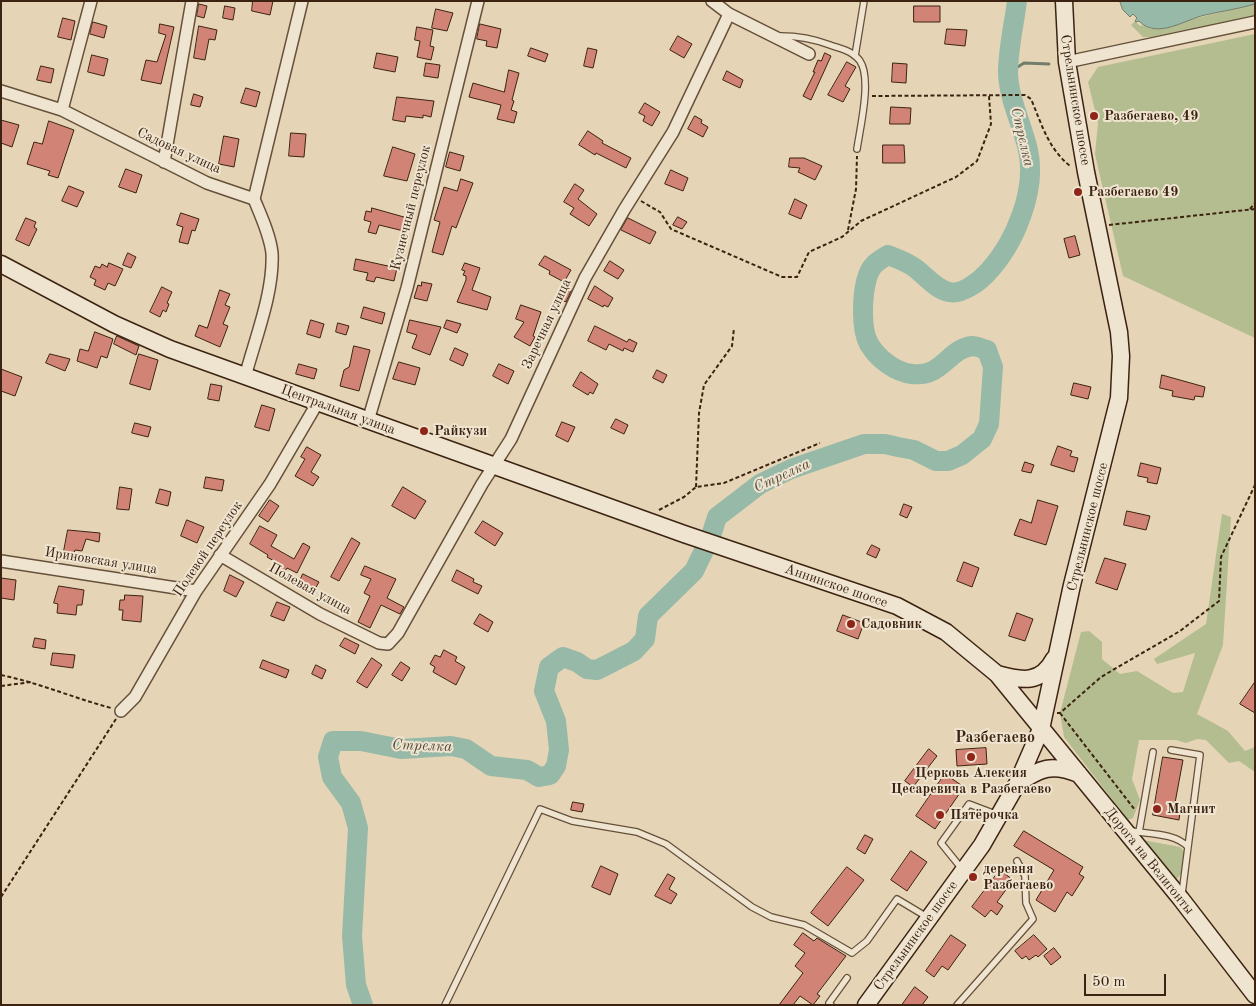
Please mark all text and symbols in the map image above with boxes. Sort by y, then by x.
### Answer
street label: Стрельнинское шоссе [1056,33,1094,167]
water label: Стрелка [1006,106,1038,168]
place label: Разбегаево, 49 [1104,108,1198,124]
marker: Разбегаево, 49 [1088,110,1100,122]
street label: Садовая улица [134,124,224,178]
street label: Кузнечный переулок [387,144,435,272]
place label: Разбегаево 49 [1088,184,1178,200]
marker: Разбегаево 49 [1072,186,1084,198]
street label: Заречная улица [519,276,575,372]
street label: Центральная улица [278,381,398,439]
place label: Райкузи [434,423,487,439]
marker: Райкузи [418,425,430,437]
water label: Стрелка [751,455,813,497]
street label: Стрельнинское шоссе [1064,461,1112,593]
street label: Полевой переулок [170,498,246,600]
street label: Ириновская улица [43,544,159,578]
street label: Полевая улица [266,559,354,619]
street label: Аннинское шоссе [782,560,890,612]
place label: Садовник [861,616,922,632]
marker: Садовник [845,618,857,630]
district label: Разбегаево [955,728,1035,748]
water label: Стрелка [391,736,453,756]
marker: Церковь Алексия Цесаревича в Разбегаево [965,751,977,763]
place label: Церковь Алексия Цесаревича в Разбегаево [891,765,1051,798]
place label: Магнит [1167,801,1215,817]
marker: Магнит [1151,803,1163,815]
street label: Дорога на Велигонты [1101,804,1197,918]
place label: Пятёрочка [950,807,1019,823]
marker: Пятёрочка [934,809,946,821]
place label: деревня Разбегаево [983,861,1053,894]
marker: деревня Разбегаево [967,871,979,883]
street label: Стрельнинское шоссе [870,878,962,994]
scale bar [1086,964,1168,996]
text: 50 m [1092,975,1126,990]

